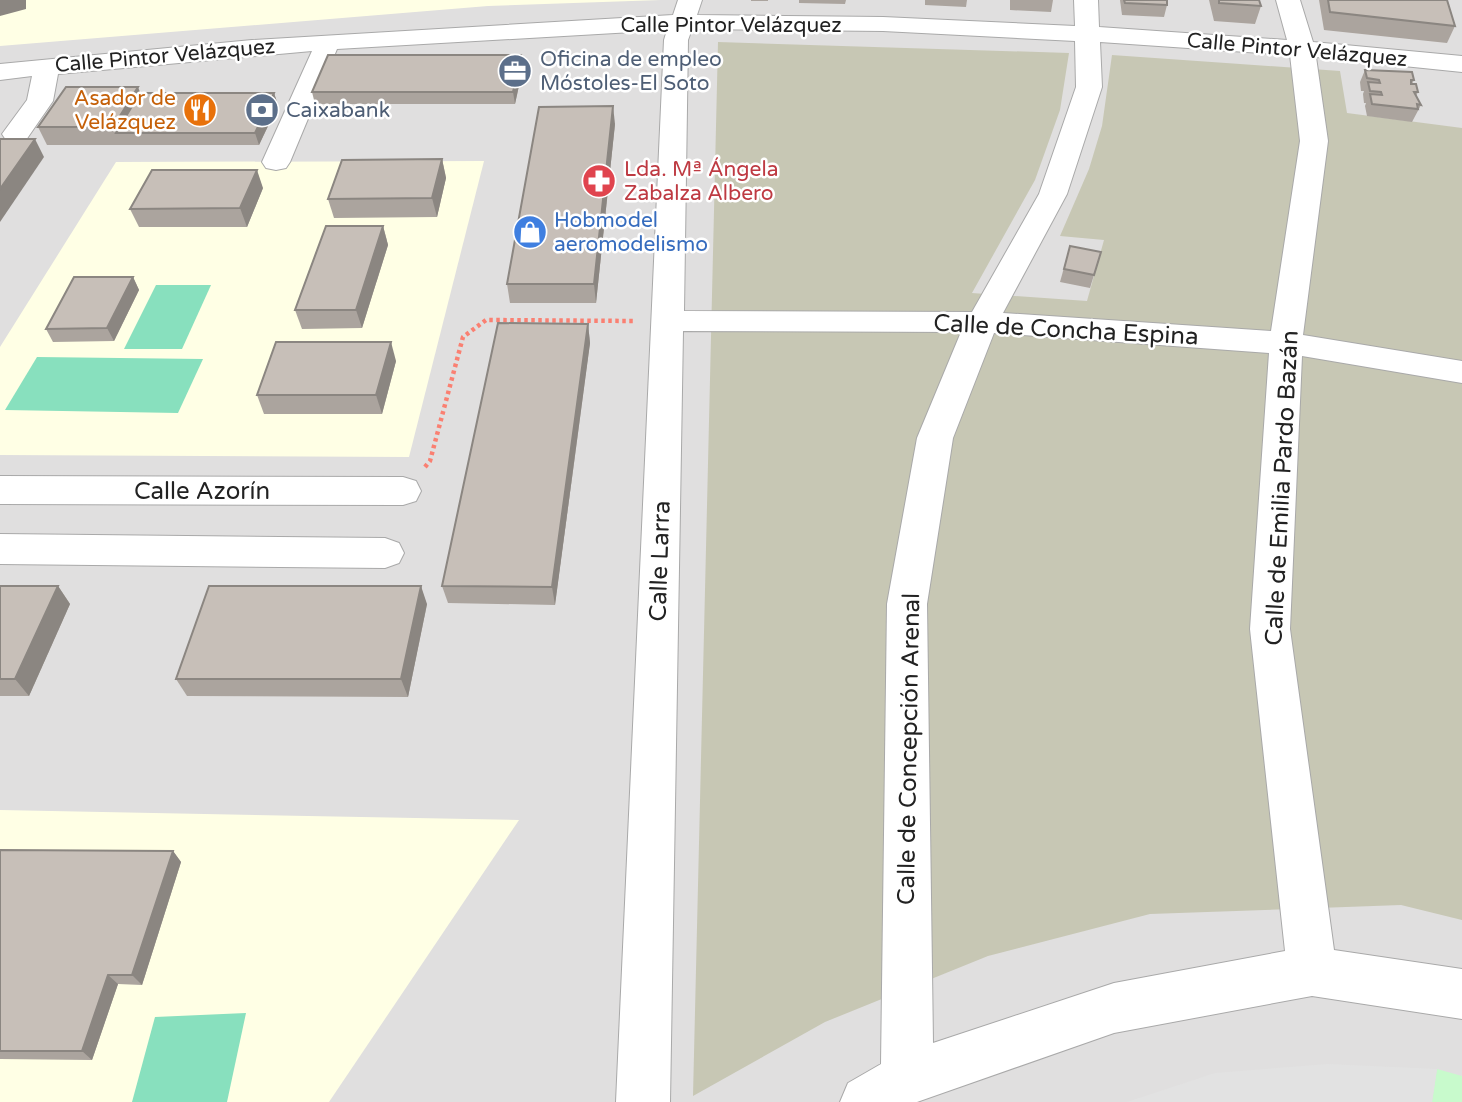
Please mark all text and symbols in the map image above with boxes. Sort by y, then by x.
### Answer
street label: Calle Pintor Velázquez [620,13,842,38]
street label: Calle Pintor Velázquez [1186,28,1408,72]
street label: Calle Pintor Velázquez [54,34,276,78]
place label: Oficina de empleo Móstoles-El Soto [540,47,722,96]
office icon: Oficina de empleo Móstoles-El Soto [496,52,534,90]
place label: Asador de Velázquez [74,86,176,135]
restaurant icon: Asador de Velázquez [181,91,219,129]
bank icon: Caixabank [243,91,281,129]
place label: Caixabank [286,98,390,123]
place label: Lda. Mª Ángela Zabalza Albero [624,157,779,206]
pharmacy icon: Lda. Mª Ángela Zabalza Albero [580,162,618,200]
place label: Hobmodel aeromodelismo [554,208,708,257]
shop icon: Hobmodel aeromodelismo [511,213,549,251]
street label: Calle de Concha Espina [933,309,1199,351]
street label: Calle de Emilia Pardo Bazán [1259,330,1305,646]
street label: Calle Azorín [134,477,270,506]
street label: Calle Larra [643,500,677,622]
street label: Calle de Concepción Arenal [892,593,926,905]

